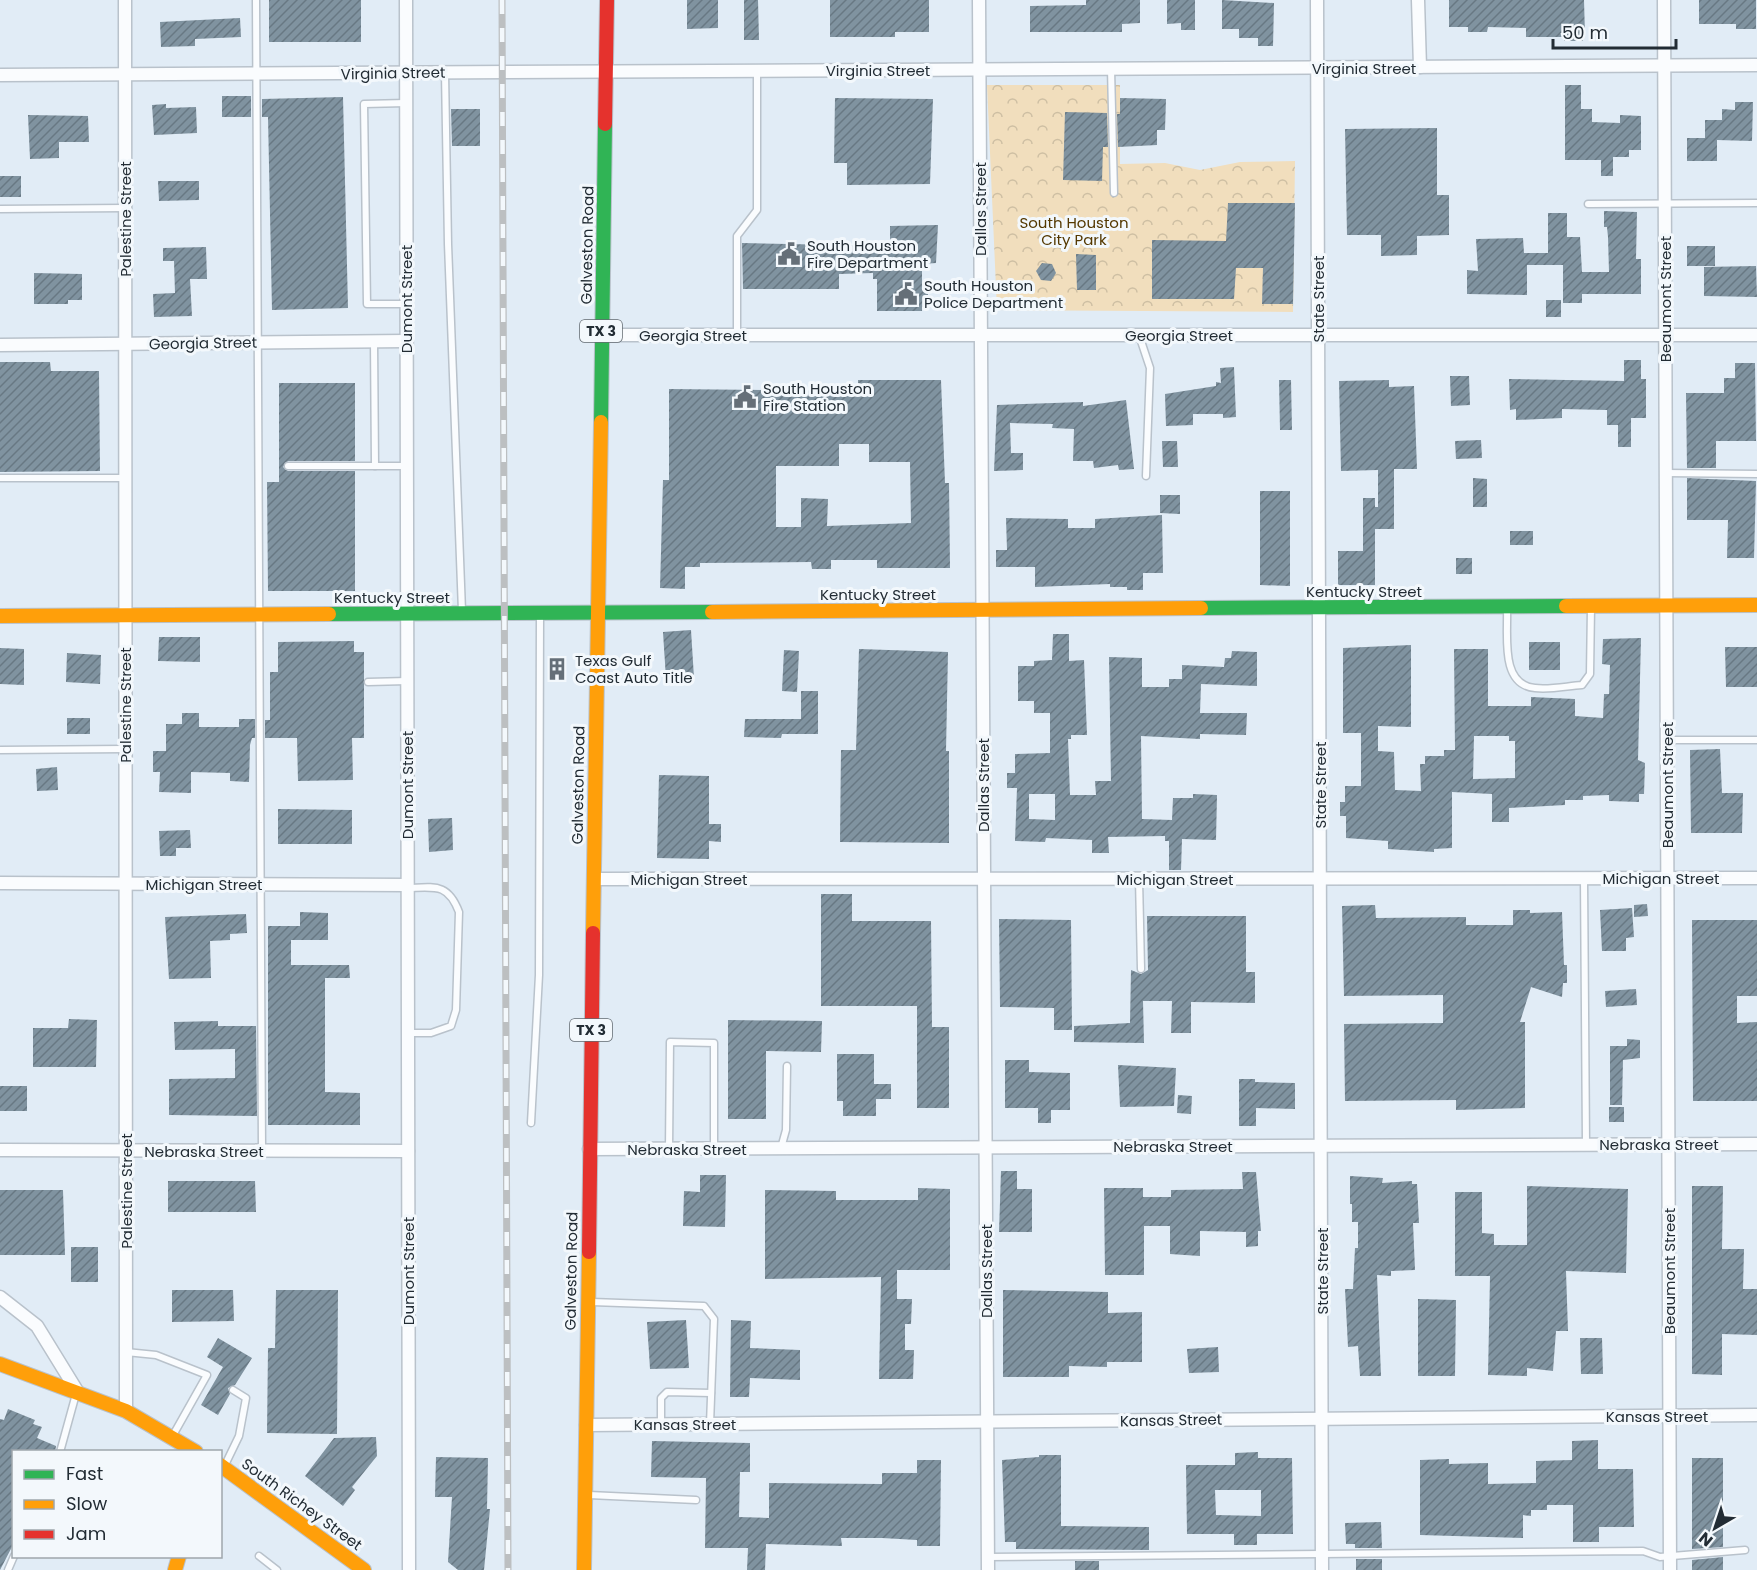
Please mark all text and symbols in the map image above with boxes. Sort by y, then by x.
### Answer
scale bar [1553,12,1676,50]
text: 50 m [1562,20,1608,45]
street label: Virginia Street [1312,58,1416,79]
street label: Virginia Street [826,60,930,81]
street label: Virginia Street [341,62,445,84]
street label: Palestine Street [115,161,136,277]
street label: Dallas Street [970,162,991,256]
street label: Galveston Road [575,185,599,305]
park label: South Houston City Park [1019,212,1129,250]
place label: South Houston Fire Department [807,235,928,273]
street label: Beaumont Street [1655,236,1676,362]
public building icon: South Houston Fire Department [776,241,802,267]
street label: Dumont Street [396,245,417,353]
street label: State Street [1308,255,1329,343]
place label: South Houston Police Department [924,275,1063,313]
public building icon: South Houston Police Department [893,281,919,307]
road number: TX 3 [580,320,622,342]
street label: Georgia Street [639,325,747,346]
street label: Georgia Street [1125,325,1233,346]
street label: Georgia Street [149,332,257,354]
place label: South Houston Fire Station [763,378,872,416]
public building icon: South Houston Fire Station [732,384,758,410]
street label: Kentucky Street [1306,581,1422,602]
street label: Kentucky Street [820,584,936,605]
street label: Kentucky Street [334,587,450,608]
street label: Palestine Street [115,647,136,763]
place label: Texas Gulf Coast Auto Title [575,650,693,688]
building icon: Texas Gulf Coast Auto Title [544,656,570,682]
street label: Beaumont Street [1657,722,1678,848]
street label: Galveston Road [566,725,590,845]
street label: Dumont Street [397,731,418,839]
street label: Dallas Street [973,738,994,832]
street label: State Street [1310,741,1331,829]
street label: Michigan Street [1603,868,1719,889]
street label: Michigan Street [631,869,747,890]
street label: Michigan Street [1117,869,1233,890]
street label: Michigan Street [146,874,262,895]
road number: TX 3 [570,1019,612,1041]
street label: Palestine Street [116,1133,137,1249]
street label: Nebraska Street [1599,1134,1719,1155]
street label: Nebraska Street [1113,1136,1233,1157]
street label: Nebraska Street [627,1139,747,1160]
street label: Nebraska Street [144,1141,264,1162]
street label: Beaumont Street [1659,1208,1680,1334]
street label: Galveston Road [559,1211,583,1331]
street label: Dumont Street [398,1217,419,1325]
street label: Dallas Street [976,1224,997,1318]
street label: State Street [1312,1227,1333,1315]
street label: Kansas Street [1606,1406,1708,1427]
street label: Kansas Street [1120,1409,1222,1431]
street label: Kansas Street [634,1414,736,1435]
legend [12,1450,222,1558]
street label: South Richey Street [237,1453,367,1555]
text: Fast [66,1461,103,1486]
text: Slow [66,1491,108,1516]
north arrow [1685,1498,1745,1558]
text: Jam [66,1521,106,1546]
text: N [1694,1527,1718,1552]

